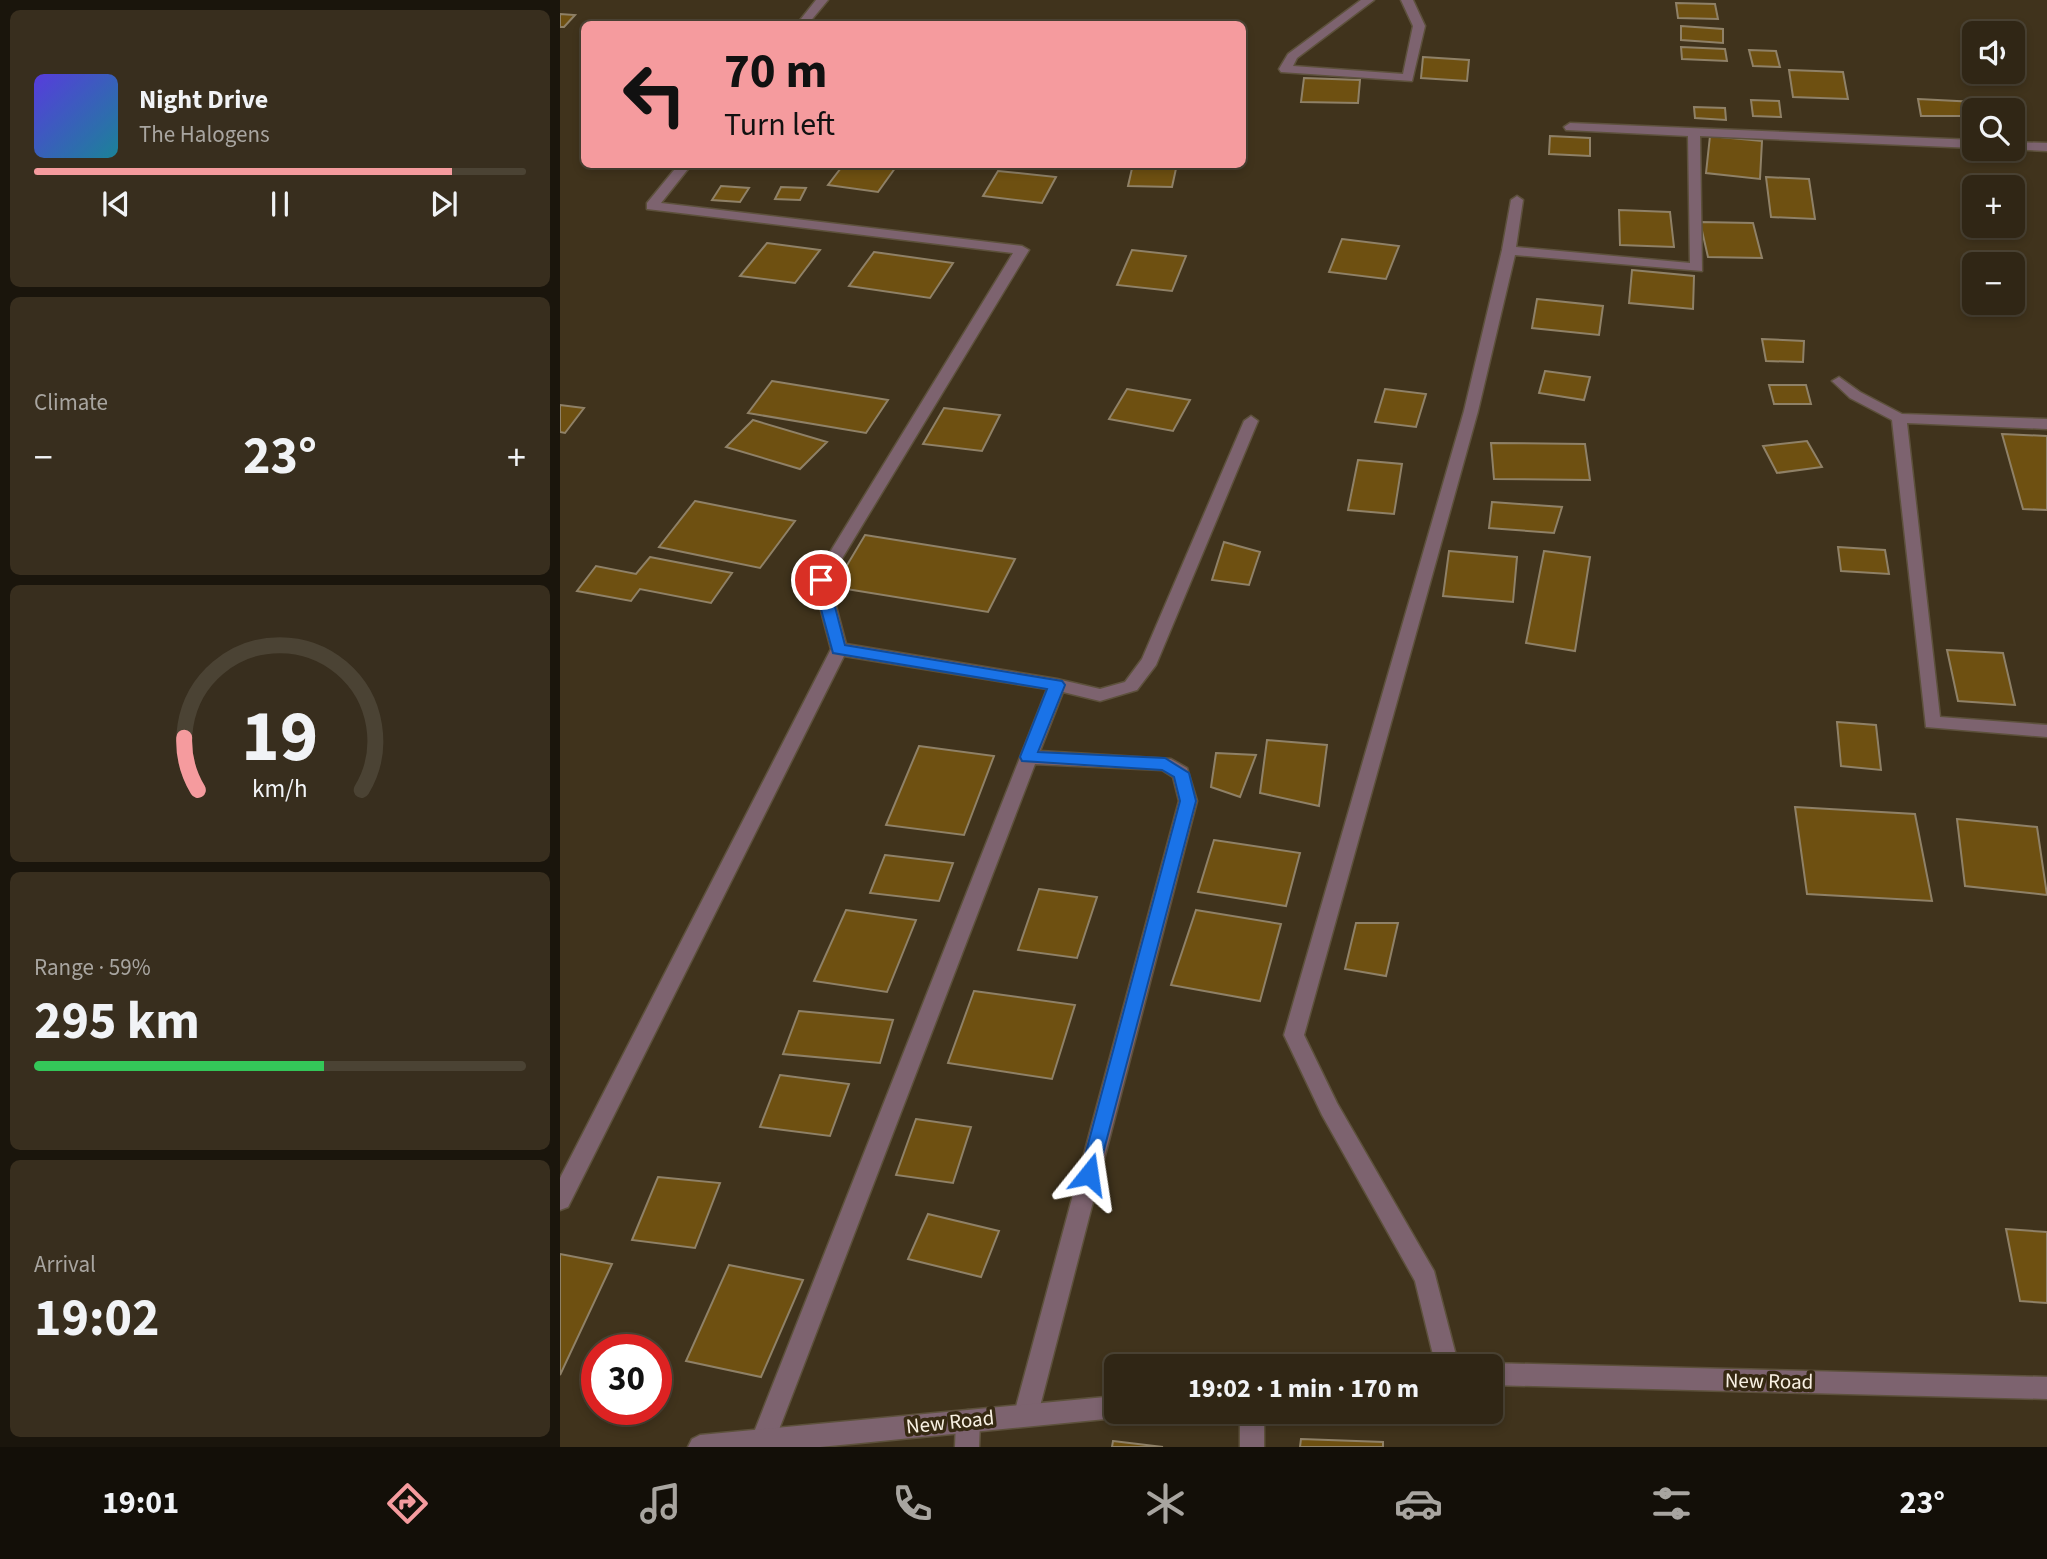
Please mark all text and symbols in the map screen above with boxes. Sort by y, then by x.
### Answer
map controls [1962,21,2025,315]
button: sound [1962,21,2025,84]
text: 70 m [724,37,828,107]
icon: left [609,49,700,140]
text: Night Drive [139,81,268,118]
button: search [1962,98,2025,161]
text: Turn left [724,102,835,148]
text: The Halogens [139,118,270,151]
button: + [1962,175,2025,238]
icon: previous [97,185,135,223]
icon: pause [261,185,299,223]
icon: next [425,185,463,223]
button: − [1962,252,2025,315]
text: Climate [34,386,108,419]
text: 23° [243,420,317,494]
text: − [34,431,53,485]
text: + [507,431,526,485]
pin [791,550,851,610]
icon: arrive [802,561,840,599]
text: 19 [242,685,318,789]
text: km/h [252,770,308,806]
text: Range · 59% [34,951,151,984]
text: 295 km [34,985,200,1059]
position arrow [1052,1137,1126,1211]
text: Arrival [34,1248,96,1281]
text: 19:02 [34,1282,159,1356]
speed limit sign: 30 [581,1334,672,1425]
street label: New Road [1725,1365,1813,1397]
text: 19:02 · 1 min · 170 m [1188,1370,1419,1407]
street label: New Road [904,1402,996,1442]
icon: directions [383,1479,432,1528]
icon: music [636,1479,685,1528]
icon: phone [888,1479,937,1528]
icon: climate [1141,1479,1190,1528]
icon: car [1394,1479,1443,1528]
icon: filters [1647,1479,1696,1528]
text: 19:01 [102,1480,179,1526]
text: 23° [1900,1480,1945,1526]

